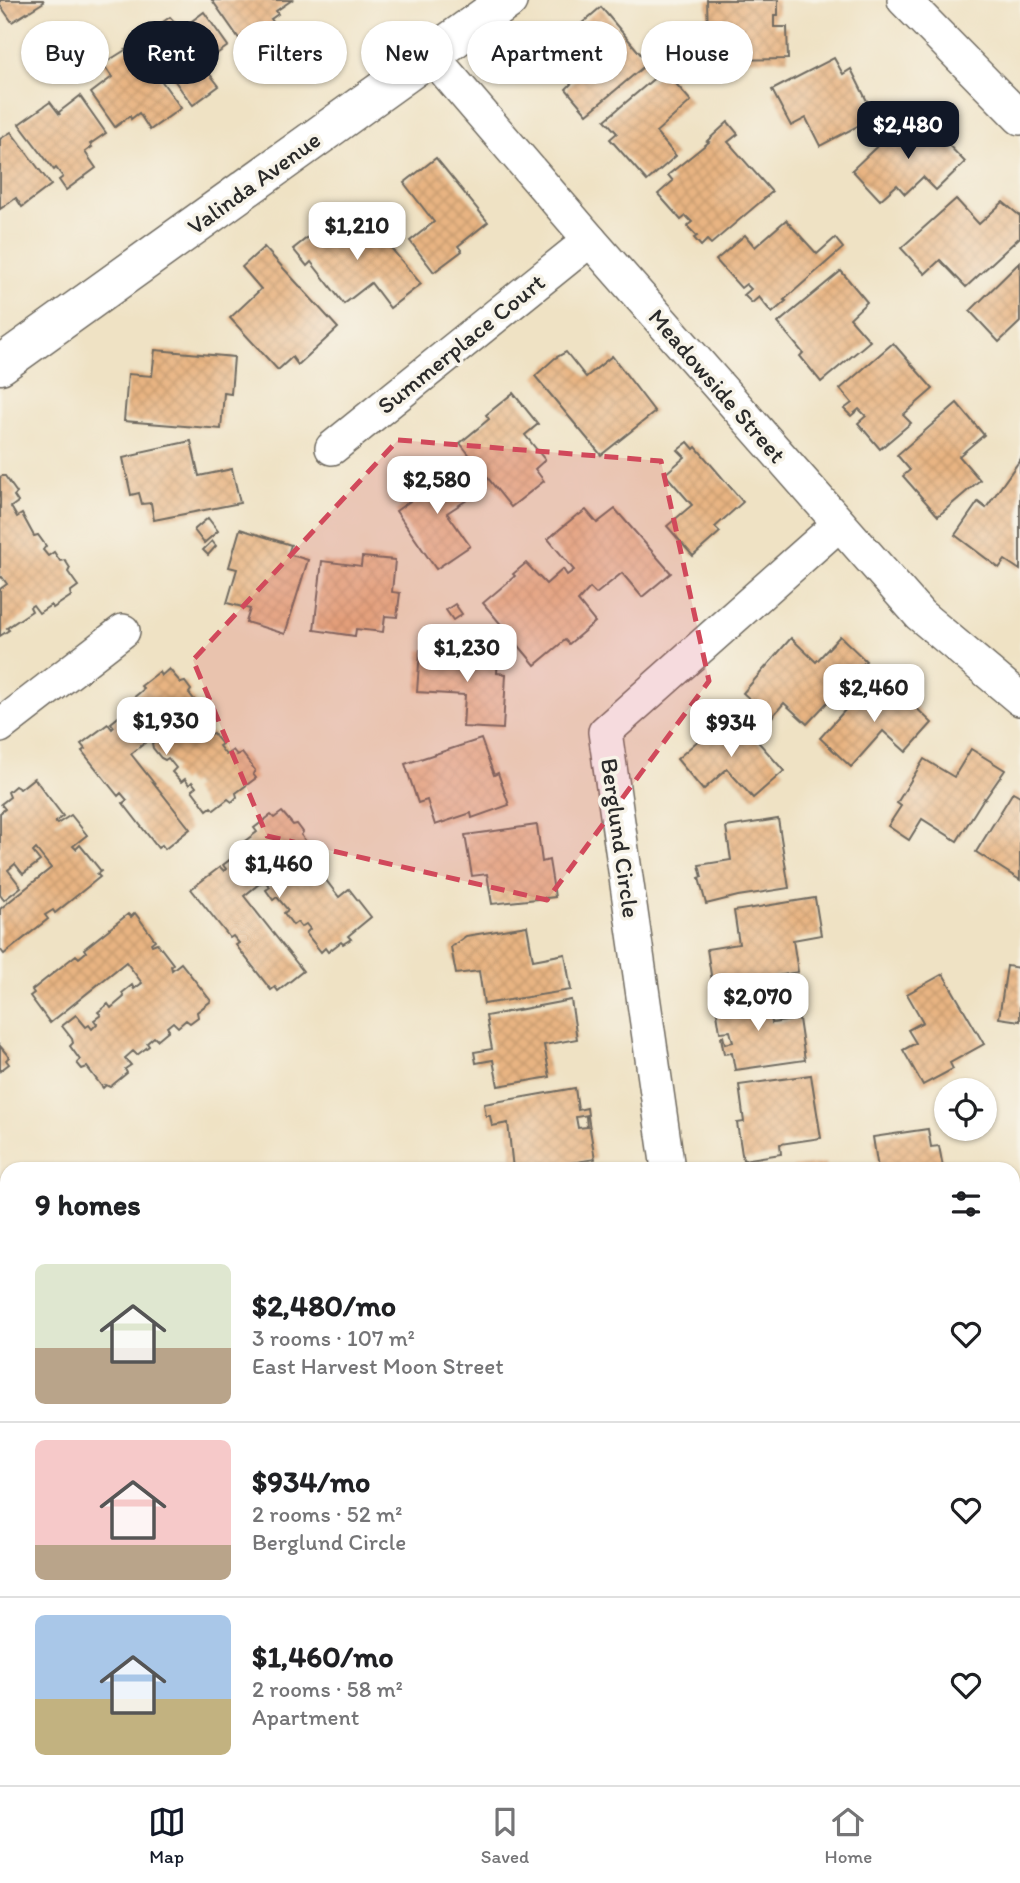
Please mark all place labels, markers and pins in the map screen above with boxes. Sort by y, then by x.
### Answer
pin: $2,480 [851,102,965,161]
pin: $1,210 [300,202,414,262]
pin: $2,580 [380,456,494,516]
pin: $1,230 [410,624,524,684]
pin: $2,460 [817,664,931,724]
pin: $1,930 [109,698,223,757]
pin: $934 [690,700,772,759]
pin: $1,460 [222,841,336,900]
pin: $2,070 [701,974,815,1033]

